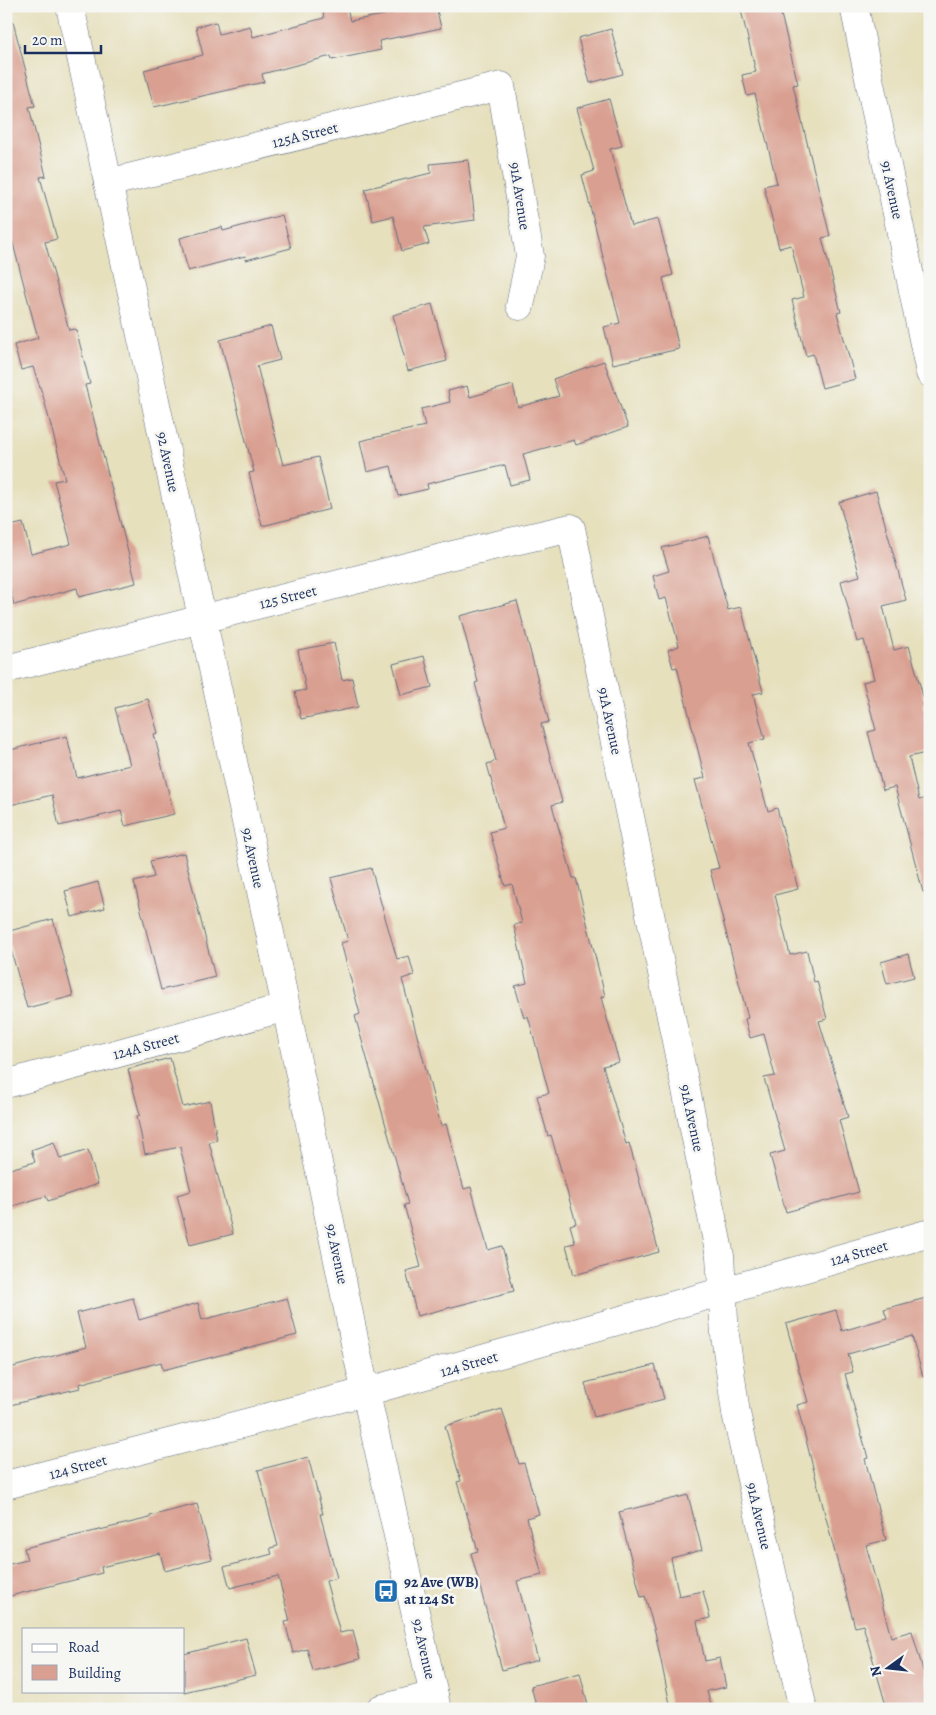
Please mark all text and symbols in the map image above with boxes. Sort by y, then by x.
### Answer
scale bar [25,22,101,54]
text: 20 m [32,30,63,50]
street label: 125A Street [270,117,340,153]
street label: 91 Avenue [876,159,908,221]
street label: 91A Avenue [505,161,535,232]
street label: 92 Avenue [152,430,184,494]
street label: 125 Street [257,580,319,614]
street label: 91A Avenue [593,685,627,757]
street label: 92 Avenue [237,826,269,890]
street label: 124A Street [111,1028,181,1064]
street label: 91A Avenue [675,1082,709,1154]
street label: 92 Avenue [321,1222,353,1286]
street label: 124 Street [828,1235,890,1271]
street label: 124 Street [438,1346,500,1382]
street label: 124 Street [47,1450,109,1484]
street label: 91A Avenue [742,1480,776,1552]
place label: 92 Ave (WB) at 124 St [404,1572,479,1609]
bus stop icon: 92 Ave (WB) at 124 St [373,1578,399,1604]
street label: 92 Avenue [407,1617,441,1682]
legend [22,1628,185,1692]
text: Road [68,1637,100,1657]
north arrow [864,1642,914,1692]
text: Building [68,1663,121,1683]
text: N [865,1664,886,1679]

